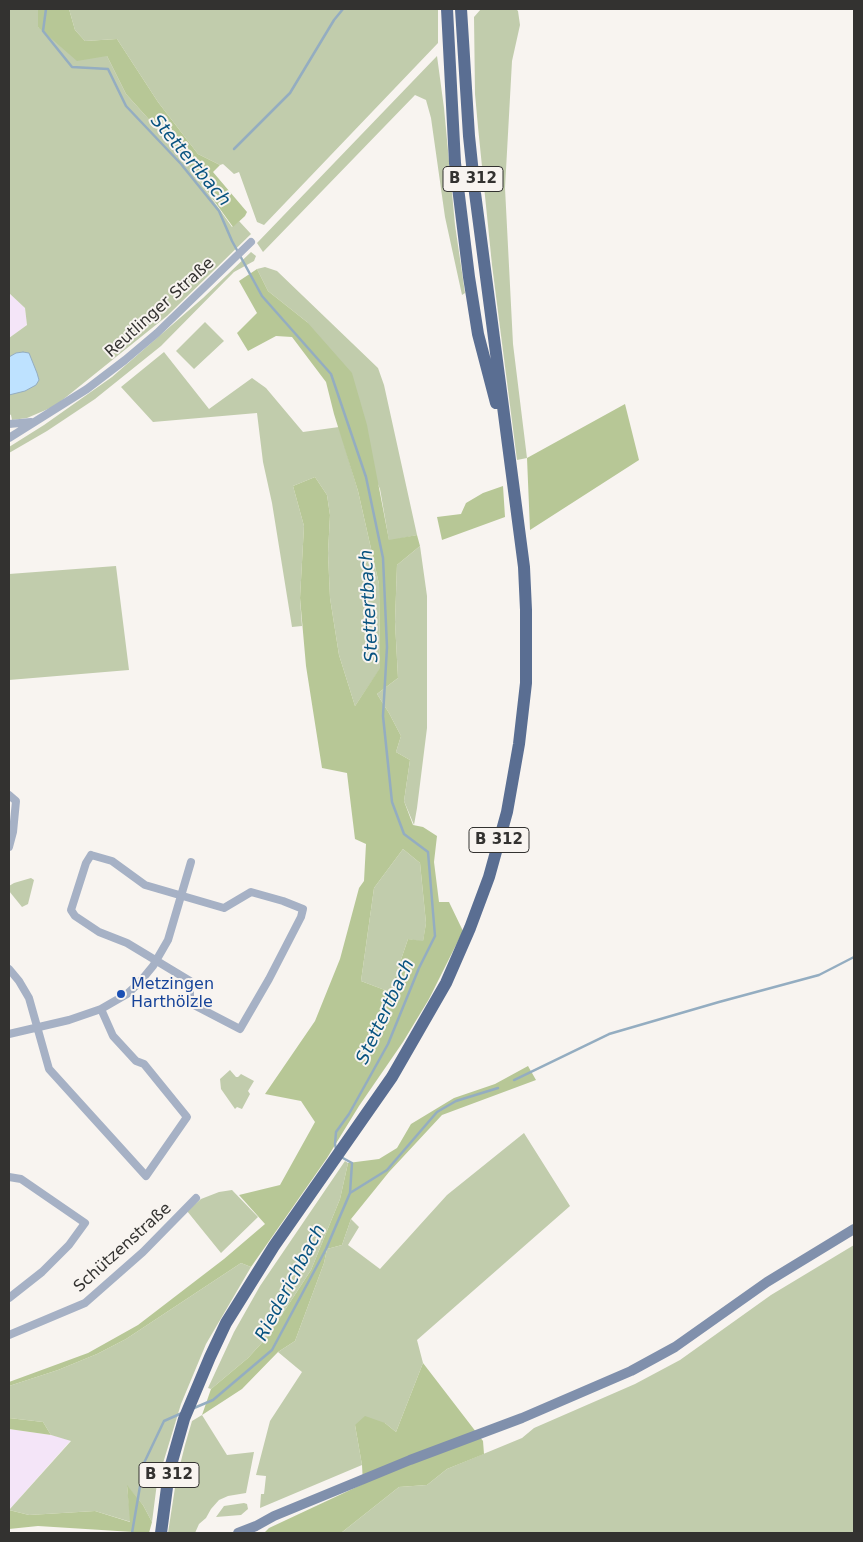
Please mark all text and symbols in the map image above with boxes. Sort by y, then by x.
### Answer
water label: Stettertbach [145,111,235,211]
road number: B 312 [443,166,503,192]
street label: Reutlinger Straße [102,254,218,362]
water label: Stettertbach [356,549,384,663]
road number: B 312 [469,828,529,852]
water label: Stettertbach [352,956,420,1068]
place label: Metzingen Harthölzle [131,975,214,1013]
marker: Metzingen Harthölzle [115,988,127,1000]
street label: Schützenstraße [70,1199,176,1297]
water label: Riederichbach [251,1221,331,1345]
road number: B 312 [139,1462,199,1488]

